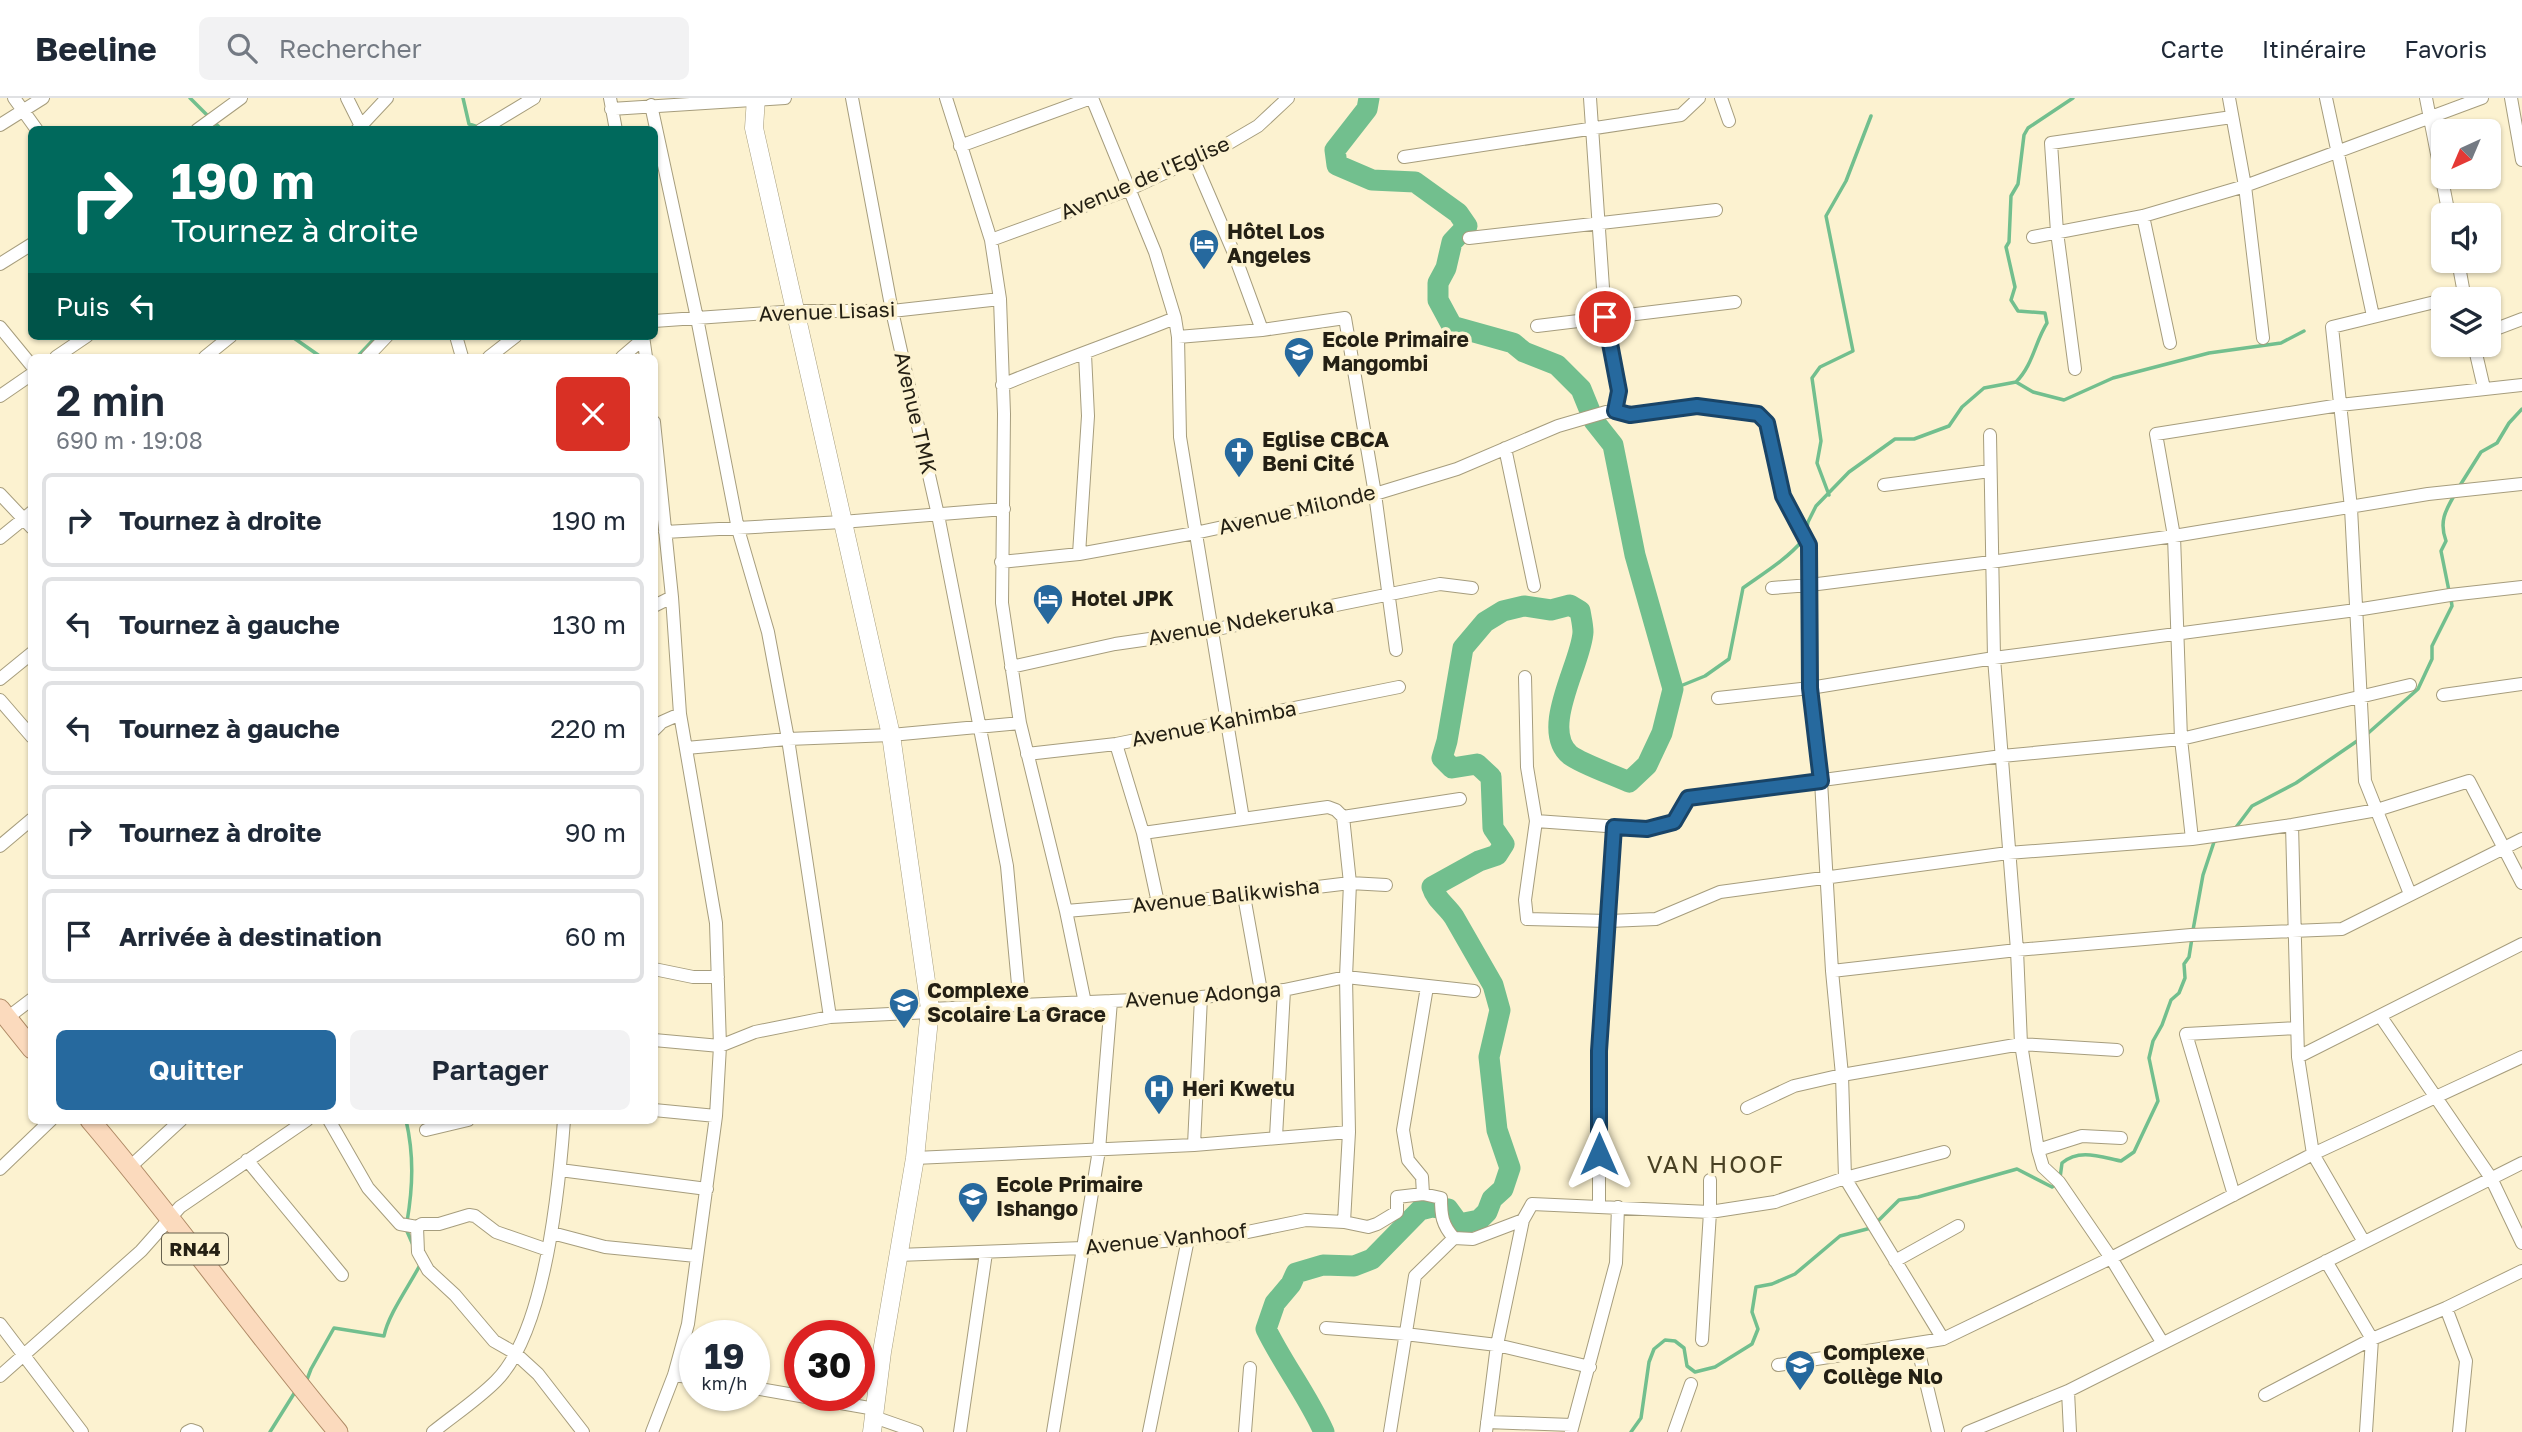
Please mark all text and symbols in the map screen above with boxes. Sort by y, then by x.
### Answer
search box [199,17,689,80]
text: Beeline [35,29,157,68]
icon: search [223,29,261,67]
text: Rechercher [279,33,422,64]
text: Carte [2161,34,2224,63]
text: Itinéraire [2262,34,2366,63]
text: Favoris [2404,34,2487,63]
north arrow [2431,119,2501,189]
map controls [2431,119,2501,357]
street label: Avenue de l'Eglise [1056,130,1233,224]
text: 190 m [171,151,314,210]
icon: right [56,154,147,245]
button: sound [2431,203,2501,273]
text: Tournez à droite [171,211,419,249]
place label: Hôtel Los Angeles [1227,218,1325,268]
hotel icon: Hôtel Los Angeles [1187,227,1221,271]
icon: left [124,287,162,325]
pin [1575,287,1635,347]
button: layers [2431,287,2501,357]
text: Puis [56,291,110,322]
street label: Avenue Lisasi [758,296,896,326]
icon: arrive [1586,298,1624,336]
place label: Ecole Primaire Mangombi [1322,326,1469,376]
school or university icon: Ecole Primaire Mangombi [1282,335,1316,379]
street label: Avenue TMK [889,349,943,477]
text: 2 min [56,375,165,425]
button: close [556,377,630,451]
text: 690 m · 19:08 [56,426,203,454]
place label: Eglise CBCA Beni Cité [1262,426,1389,476]
church icon: Eglise CBCA Beni Cité [1222,435,1256,479]
street label: Avenue Milonde [1216,478,1378,540]
icon: right [60,501,98,539]
text: Tournez à droite [119,505,322,536]
text: 190 m [552,505,626,536]
hotel icon: Hotel JPK [1031,582,1065,626]
place label: Hotel JPK [1071,585,1174,611]
street label: Avenue Ndekeruka [1146,592,1336,650]
icon: left [60,605,98,643]
text: Tournez à gauche [119,609,340,640]
text: 130 m [553,609,626,640]
street label: Avenue Kahimba [1129,694,1298,752]
icon: left [60,709,98,747]
text: Tournez à gauche [119,713,340,744]
text: 220 m [550,713,626,744]
icon: right [60,813,98,851]
text: Tournez à droite [119,817,322,848]
text: 90 m [565,817,626,848]
street label: Avenue Balikwisha [1131,872,1321,918]
icon: arrive [60,917,98,955]
text: Arrivée à destination [119,921,382,952]
text: 60 m [565,921,626,952]
street label: Avenue Adonga [1124,976,1282,1012]
place label: Complexe Scolaire La Grace [927,977,1106,1027]
school or university icon: Complexe Scolaire La Grace [887,986,921,1030]
button: Quitter [56,1030,336,1110]
button: Partager [350,1030,630,1110]
hospital icon: Heri Kwetu [1142,1072,1176,1116]
place label: Heri Kwetu [1182,1075,1295,1101]
position arrow [1562,1117,1636,1191]
district label: VAN HOOF [1647,1149,1785,1178]
place label: Ecole Primaire Ishango [996,1171,1143,1221]
school or university icon: Ecole Primaire Ishango [956,1180,990,1224]
street label: Avenue Vanhoof [1084,1217,1248,1259]
road number: RN44 [162,1233,228,1264]
speed limit sign: 30 [784,1320,875,1411]
text: 19 [704,1335,745,1377]
place label: Complexe Collège Nlo [1823,1339,1943,1389]
school or university icon: Complexe Collège Nlo [1783,1348,1817,1392]
text: km/h [702,1372,747,1394]

